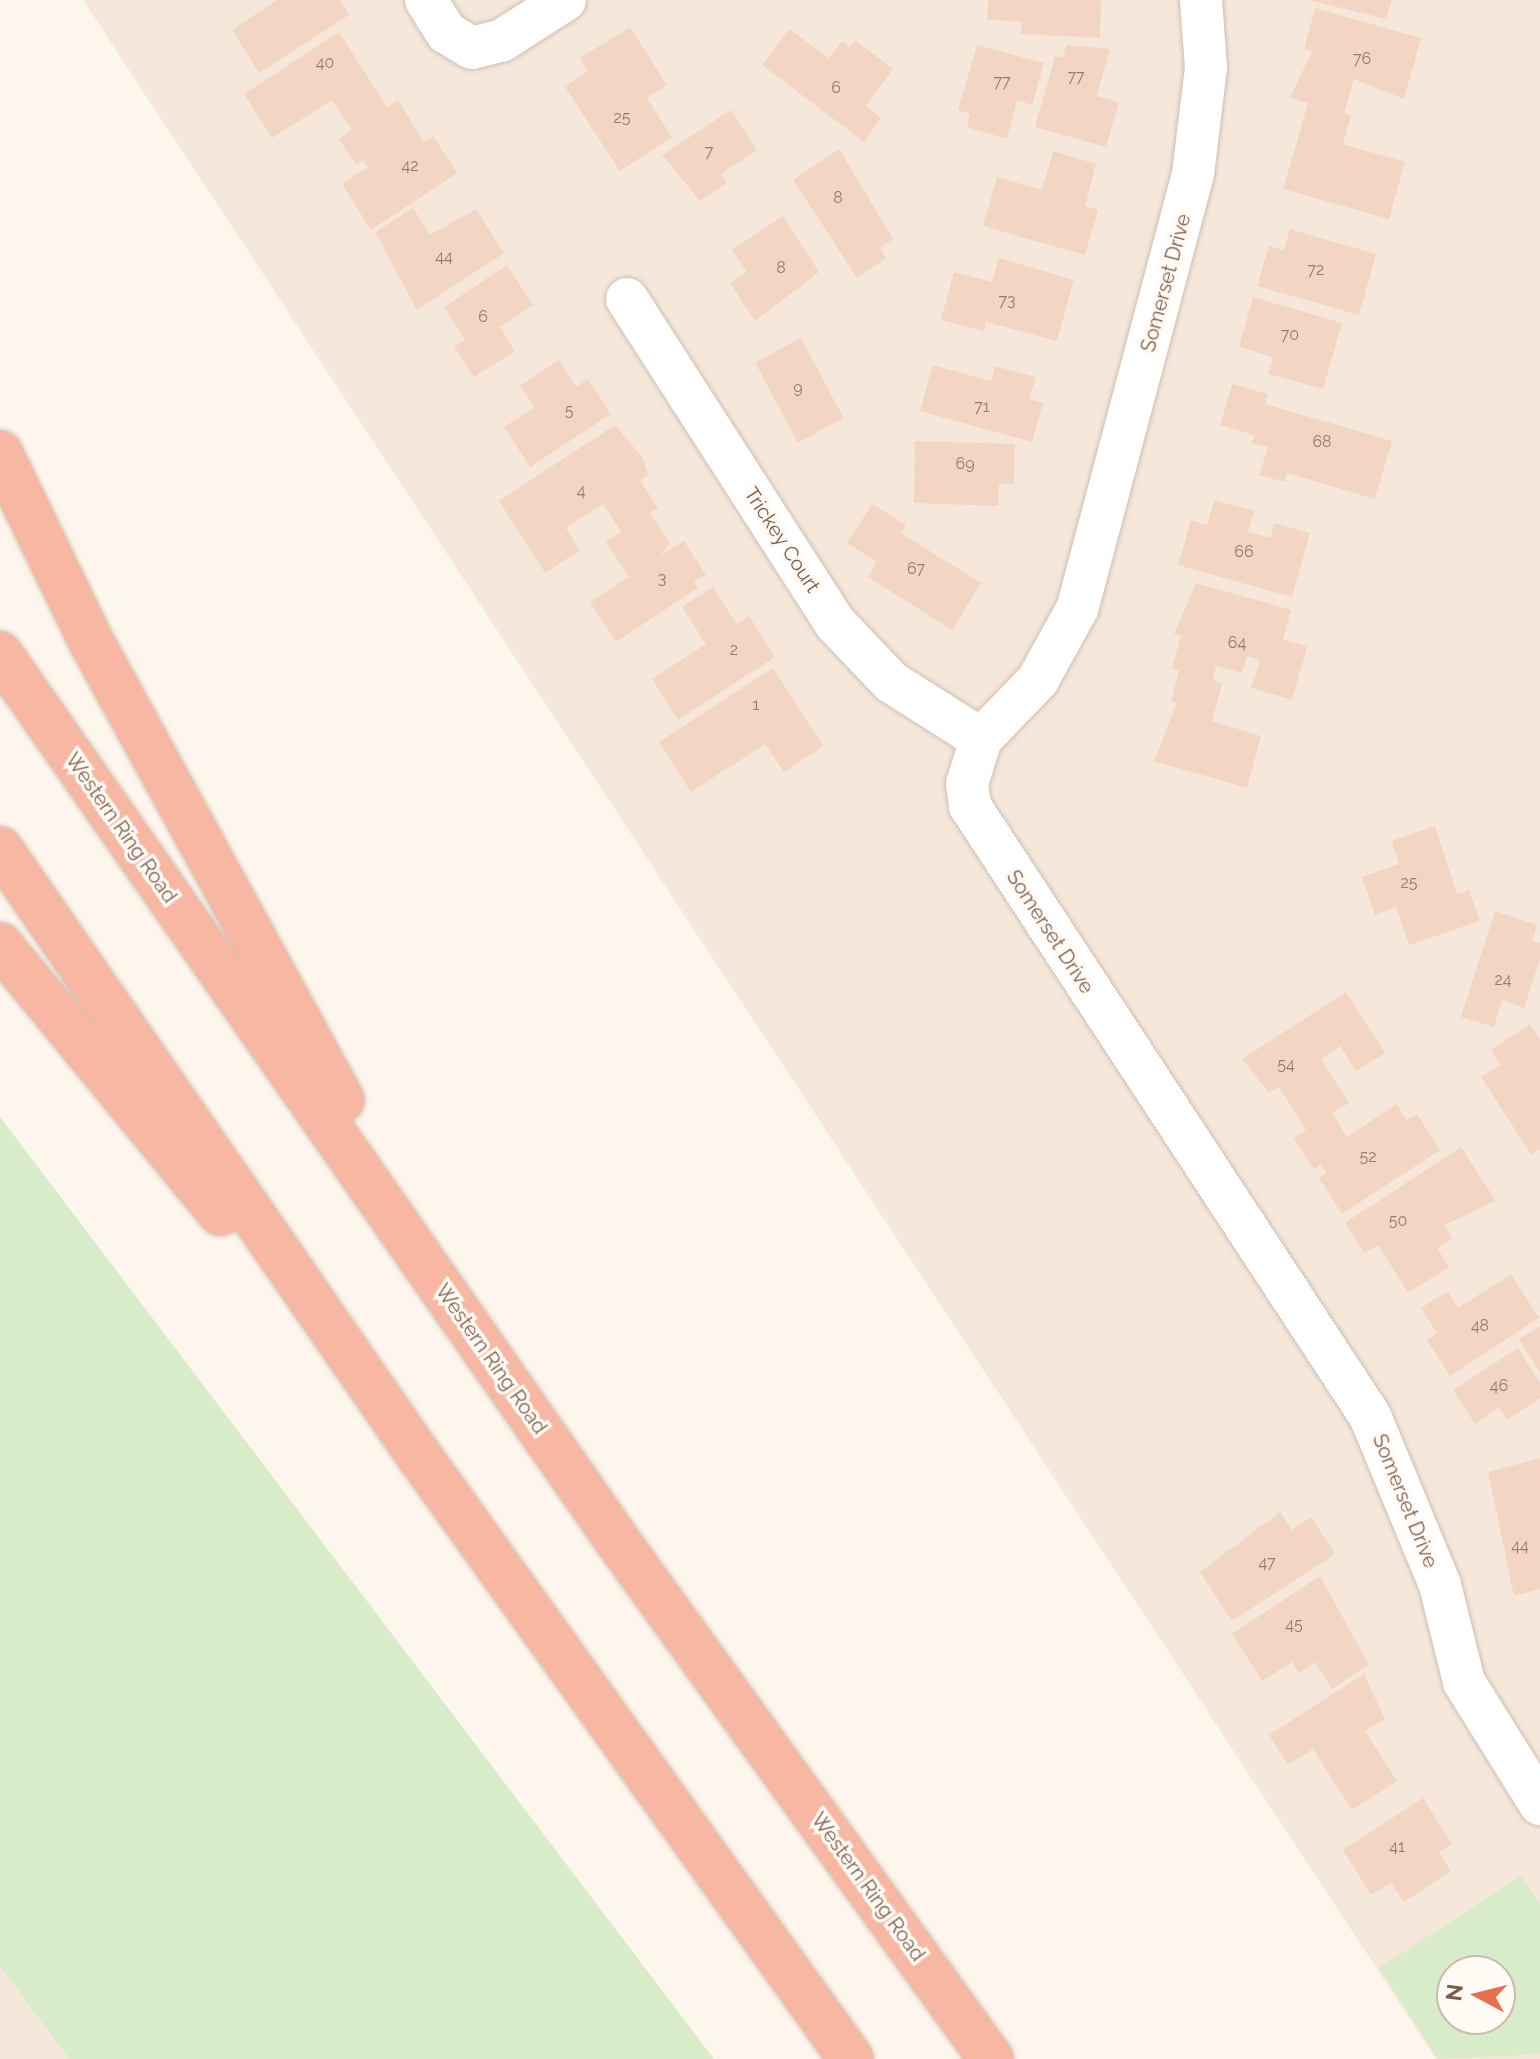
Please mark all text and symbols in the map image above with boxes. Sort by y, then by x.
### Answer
house number: 76 [1353,49,1371,69]
house number: 40 [316,53,334,73]
house number: 77 [1067,67,1085,87]
house number: 77 [993,72,1011,92]
house number: 6 [831,78,841,98]
house number: 25 [613,108,631,128]
house number: 7 [705,142,713,162]
house number: 42 [401,156,419,176]
house number: 8 [833,188,843,208]
street label: Somerset Drive [1136,211,1196,355]
house number: 44 [435,247,453,267]
house number: 8 [776,258,786,278]
house number: 72 [1308,260,1324,280]
house number: 73 [998,291,1016,311]
house number: 6 [478,307,488,327]
house number: 70 [1281,325,1299,345]
house number: 9 [793,378,803,398]
house number: 71 [974,397,990,417]
house number: 5 [565,401,573,421]
house number: 68 [1312,432,1332,452]
house number: 69 [955,454,975,474]
house number: 4 [577,481,585,501]
street label: Trickey Court [739,483,825,597]
house number: 66 [1234,542,1254,562]
house number: 67 [907,559,925,579]
house number: 3 [658,569,666,589]
house number: 64 [1228,633,1246,653]
house number: 2 [730,640,738,660]
house number: 1 [753,695,759,715]
street label: Western Ring Road [60,748,182,908]
street label: Somerset Drive [1001,866,1099,998]
house number: 25 [1400,873,1418,893]
house number: 24 [1494,970,1512,990]
house number: 54 [1277,1055,1295,1075]
house number: 52 [1359,1147,1377,1167]
house number: 50 [1389,1211,1407,1231]
street label: Western Ring Road [430,1279,552,1439]
house number: 48 [1471,1316,1489,1336]
house number: 46 [1490,1376,1508,1396]
street label: Somerset Drive [1367,1431,1443,1571]
house number: 44 [1511,1536,1529,1556]
house number: 47 [1258,1553,1276,1573]
house number: 45 [1285,1615,1303,1635]
street label: Western Ring Road [806,1808,930,1966]
house number: 41 [1389,1837,1405,1857]
north arrow [1436,1955,1516,2035]
text: N [1440,1982,1468,2002]

